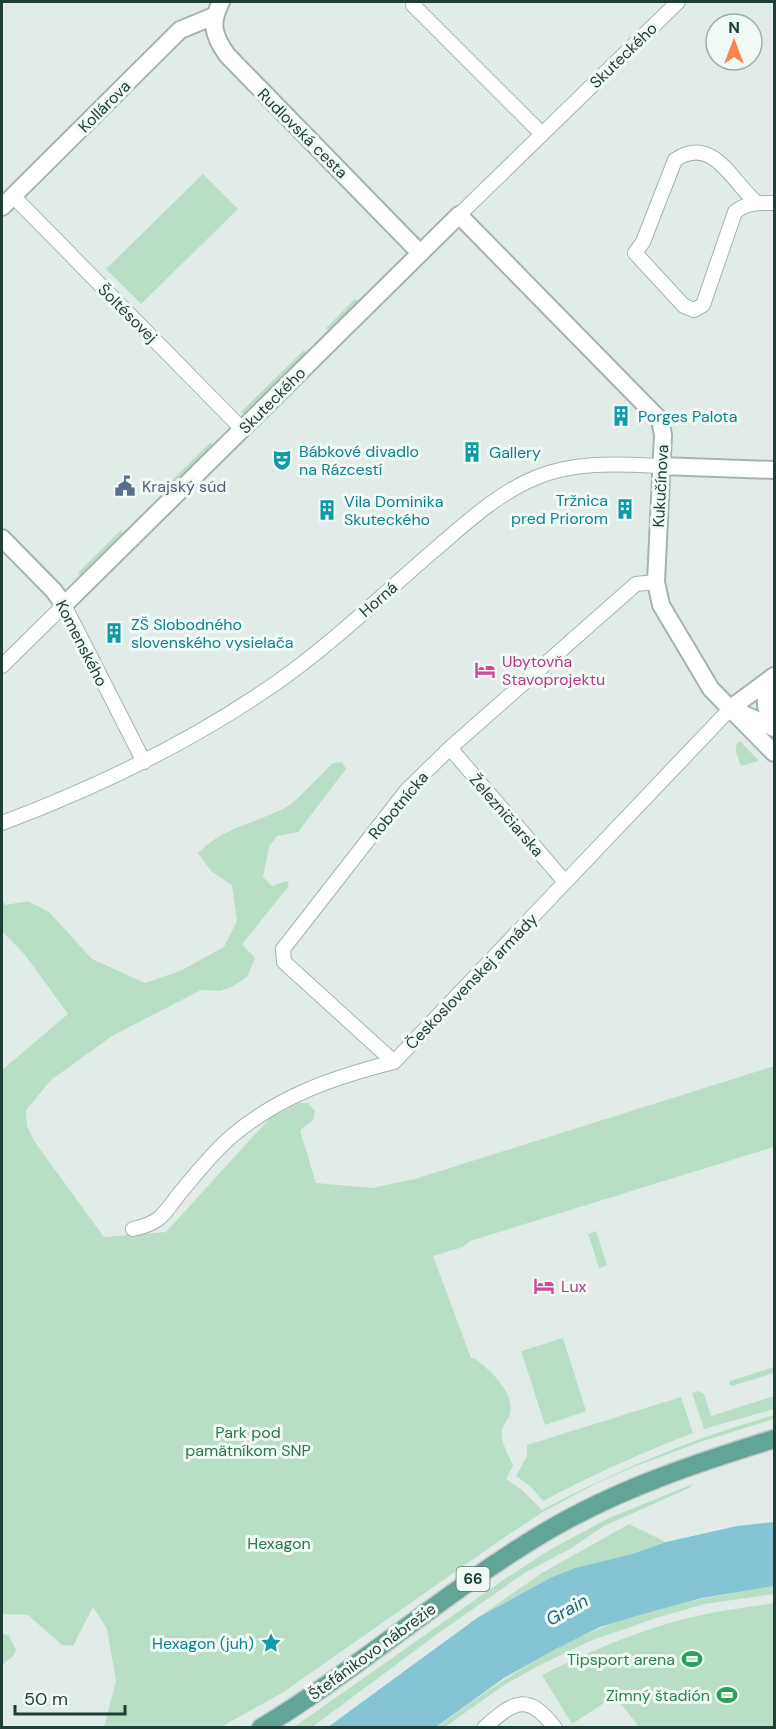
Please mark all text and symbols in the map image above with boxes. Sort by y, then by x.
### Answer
north arrow [704,12,764,72]
text: N [728,17,740,38]
street label: Skuteckého [585,18,662,93]
street label: Kollárova [74,76,135,137]
street label: Rudlovská cesta [253,84,352,183]
street label: Šoltésovej [93,279,162,348]
street label: Skuteckého [234,362,310,438]
building icon: Porges Palota [609,404,633,428]
place label: Porges Palota [638,406,737,427]
building icon: Gallery [460,440,484,464]
place label: Bábkové divadlo na Rázcestí [299,441,419,480]
place label: Gallery [489,442,541,463]
street label: Kukučínova [648,444,673,528]
theatre icon: Bábkové divadlo na Rázcestí [270,448,294,472]
public building icon: Krajský súd [113,474,137,498]
place label: Krajský súd [142,476,226,497]
place label: Tržnica pred Priorom [511,490,608,529]
place label: Vila Dominika Skuteckého [344,491,443,530]
building icon: Tržnica pred Priorom [613,497,637,521]
building icon: Vila Dominika Skuteckého [315,498,339,522]
street label: Horná [355,577,402,622]
street label: Komenského [51,597,112,690]
place label: ZŠ Slobodného slovenského vysielača [131,614,294,653]
building icon: ZŠ Slobodného slovenského vysielača [102,621,126,645]
place label: Ubytovňa Stavoprojektu [502,651,605,690]
hotel icon: Ubytovňa Stavoprojektu [473,658,497,682]
street label: Robotnícka [364,767,433,844]
street label: Železničiarska [465,770,548,861]
street label: Československej armády [401,909,542,1054]
hotel icon: Lux [532,1274,556,1298]
place label: Lux [561,1276,587,1297]
park label: Park pod pamätníkom SNP [185,1422,311,1461]
park label: Hexagon [247,1533,311,1554]
road number: 66 [456,1567,490,1591]
water label: Grain [542,1589,592,1631]
street label: Štefánikovo nábrežie [304,1598,440,1705]
place icon: Hexagon (juh) [259,1631,283,1655]
place label: Hexagon (juh) [152,1633,254,1654]
sports icon: Tipsport arena [680,1647,704,1671]
place label: Tipsport arena [567,1649,675,1670]
scale bar [15,1678,124,1716]
sports icon: Zimný štadión [715,1683,739,1707]
place label: Zimný štadión [606,1685,710,1706]
text: 50 m [24,1687,68,1711]

